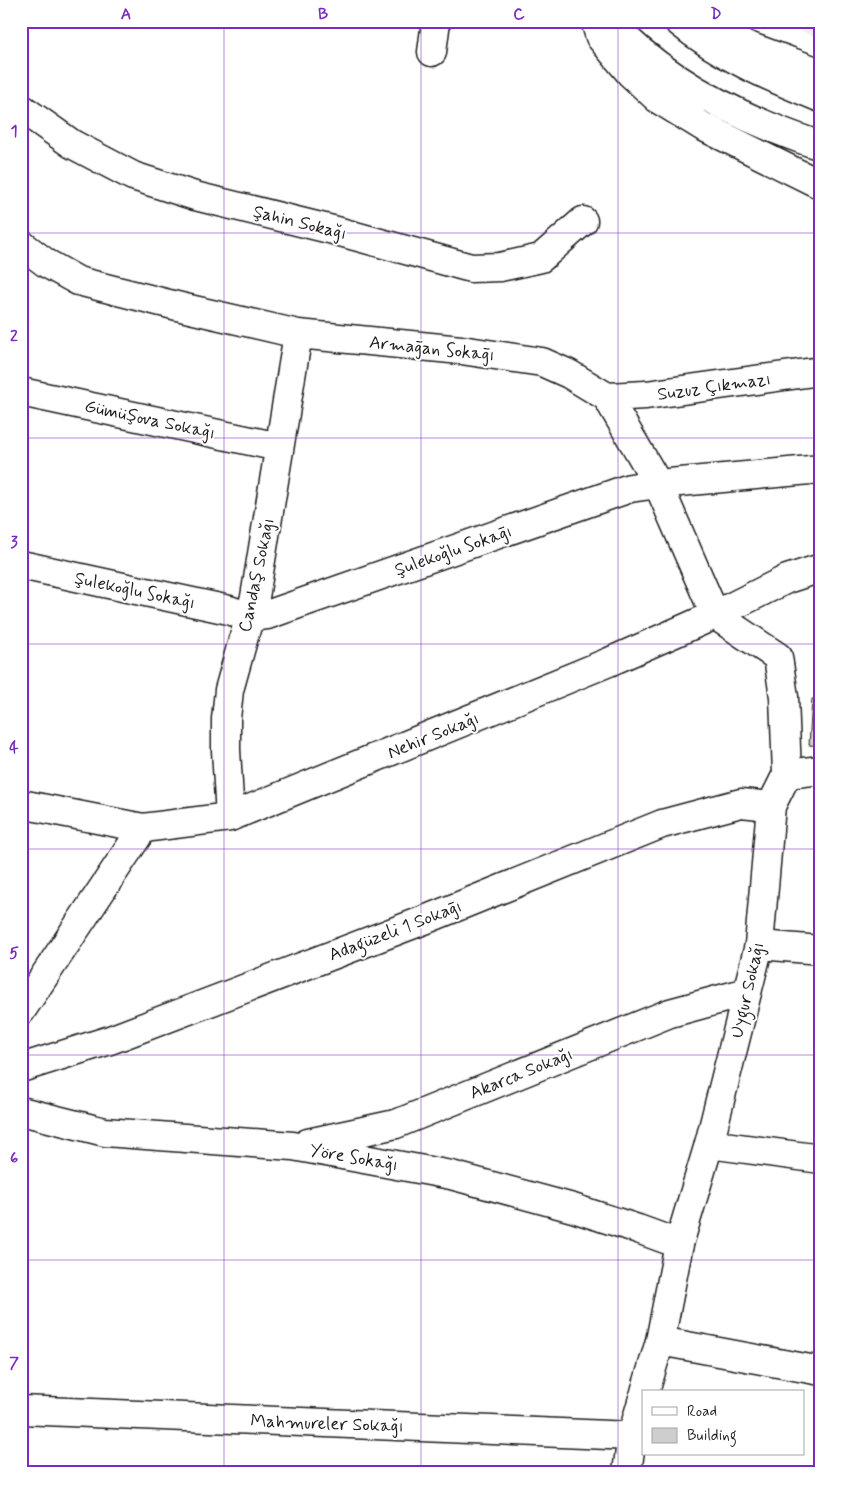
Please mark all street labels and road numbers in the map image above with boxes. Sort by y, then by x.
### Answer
street label: Şahin Sokağı [250,200,349,246]
street label: Armaḡan Sokaḡı [368,330,496,367]
street label: Suzuz Çıkmazı [656,367,772,407]
street label: Gümüşova Sokağı [82,394,217,446]
street label: Candaş Sokağı [233,516,281,634]
street label: Şulekoğlu Sokaḡı [391,520,515,582]
street label: Şulekoğlu Sokağı [72,566,197,615]
street label: Nehir Sokağı [384,707,483,765]
street label: Adagüzeli 1 Sokaḡı [325,895,466,969]
street label: Uygur Sokağı [725,940,773,1041]
street label: Akarca Sokağı [466,1042,577,1106]
street label: Yöre Sokağı [308,1138,400,1178]
street label: Mahmureler Sokağı [250,1409,404,1439]

